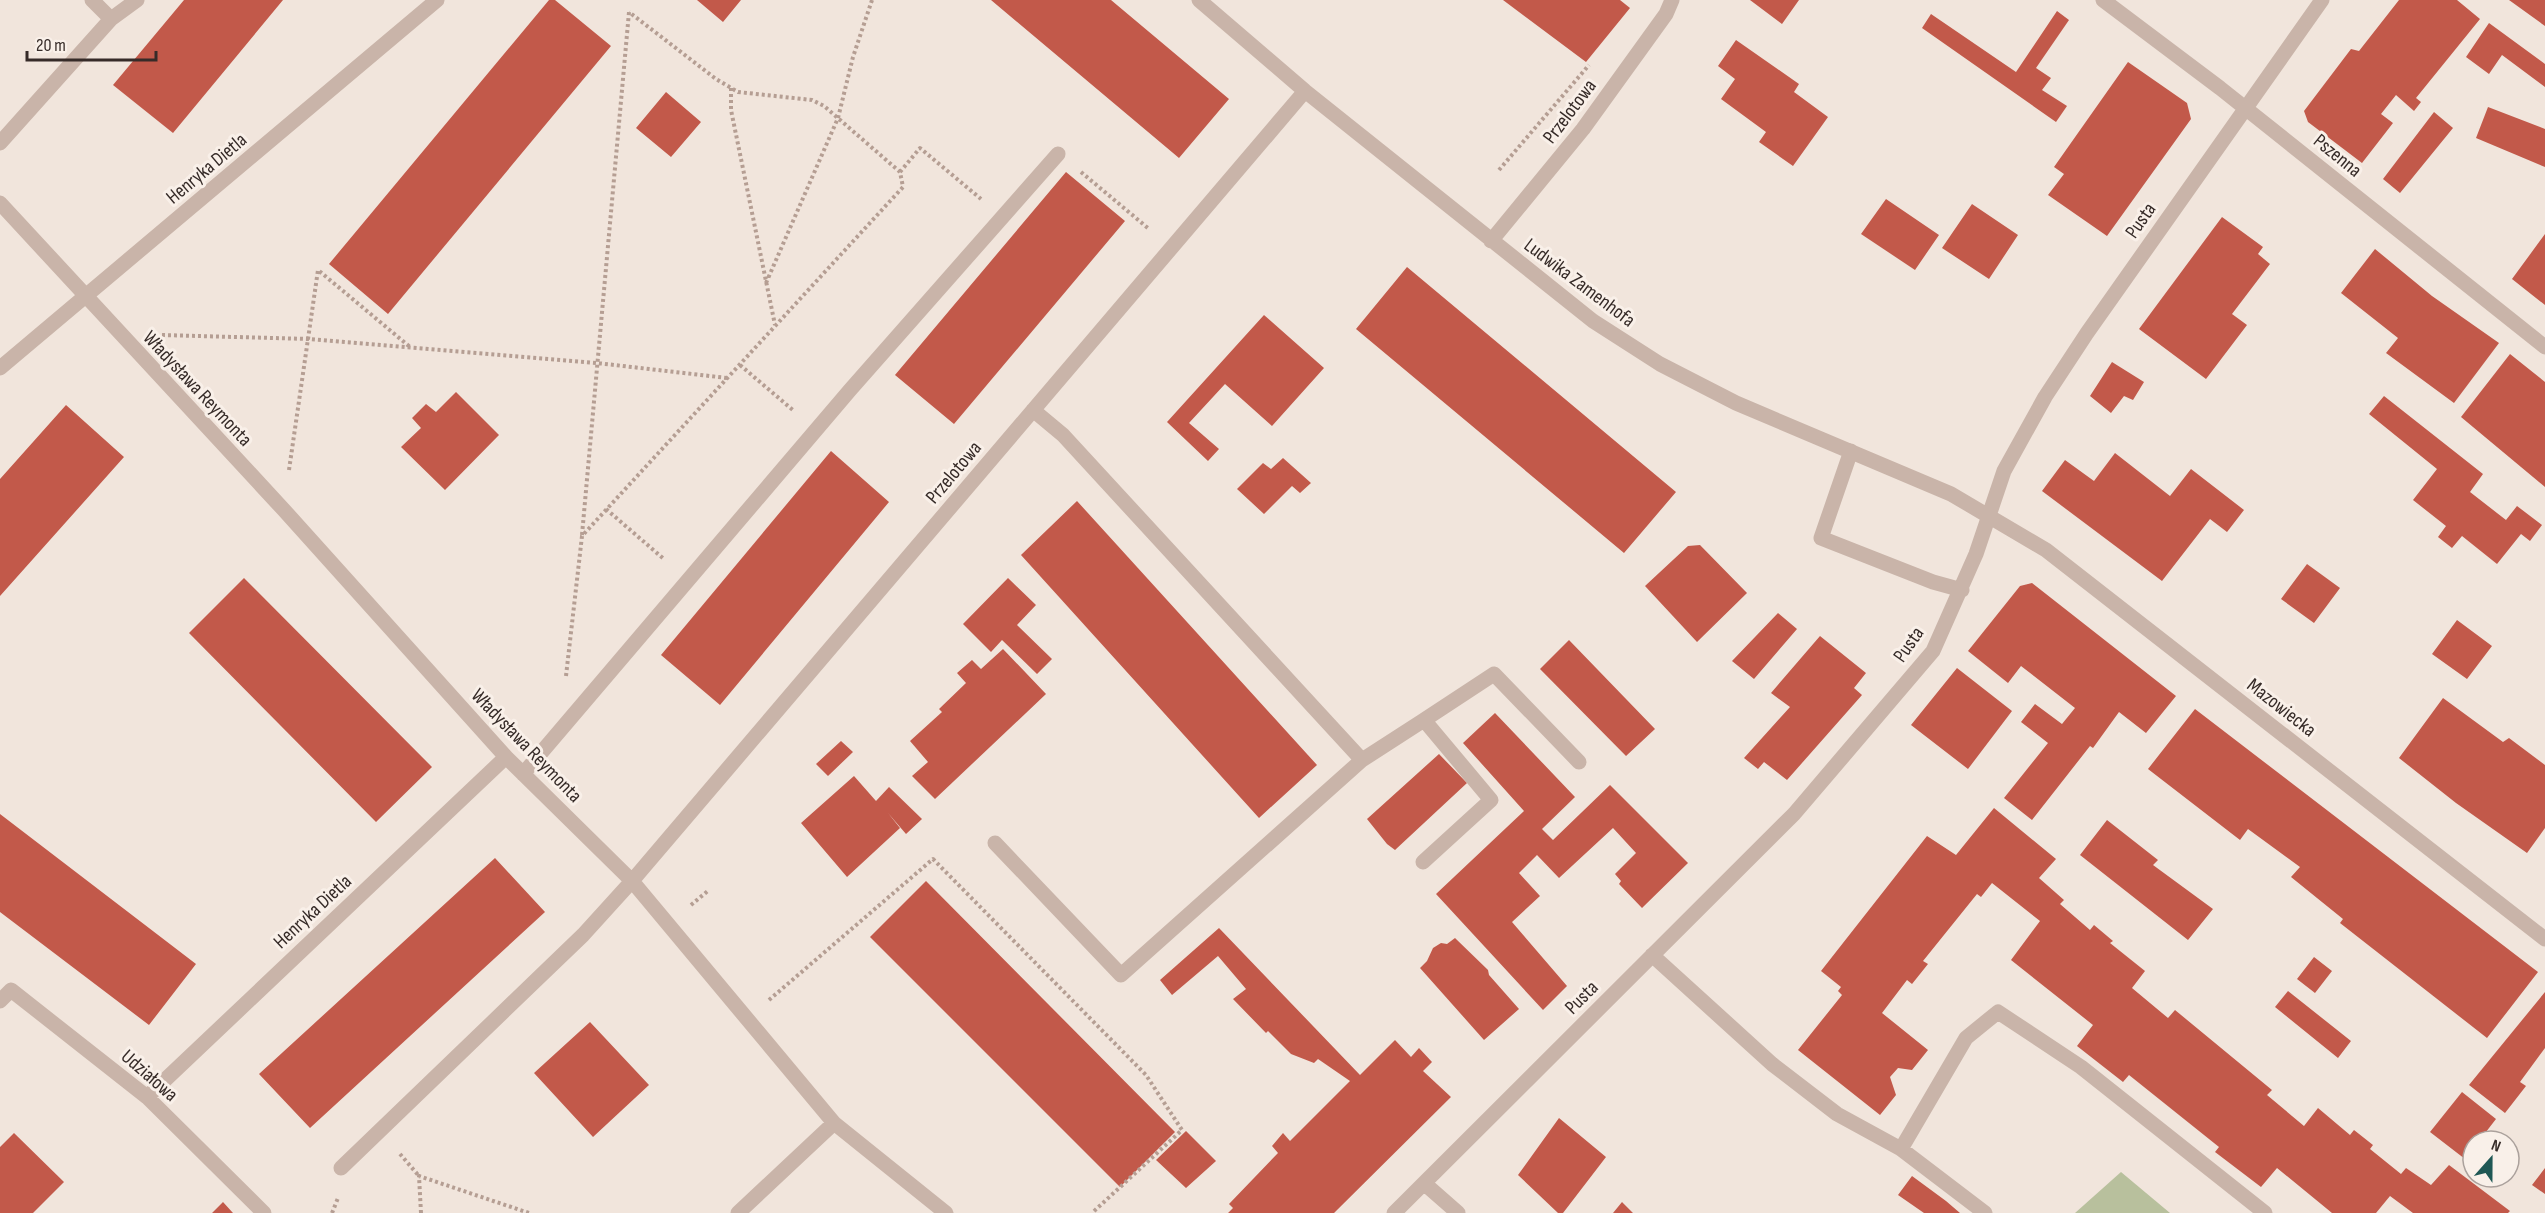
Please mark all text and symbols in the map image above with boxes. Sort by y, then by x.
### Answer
scale bar [27,24,156,62]
text: 20 m [36,35,66,56]
street label: Przelotowa [1538,75,1602,148]
street label: Henryka Dietla [161,128,252,209]
street label: Pszenna [2308,129,2366,182]
street label: Pusta [2120,198,2161,243]
street label: Ludwika Zamenhofa [1519,233,1640,332]
street label: Władysława Reymonta [138,326,257,451]
street label: Przelotowa [921,437,987,509]
street label: Pusta [1888,622,1929,667]
street label: Mazowiecka [2242,673,2321,742]
street label: Władysława Reymonta [466,684,587,808]
street label: Henryka Dietla [269,870,357,954]
street label: Pusta [1560,976,1604,1020]
street label: Udziałowa [116,1045,183,1107]
north arrow [2461,1129,2521,1189]
text: N [2488,1136,2503,1157]

